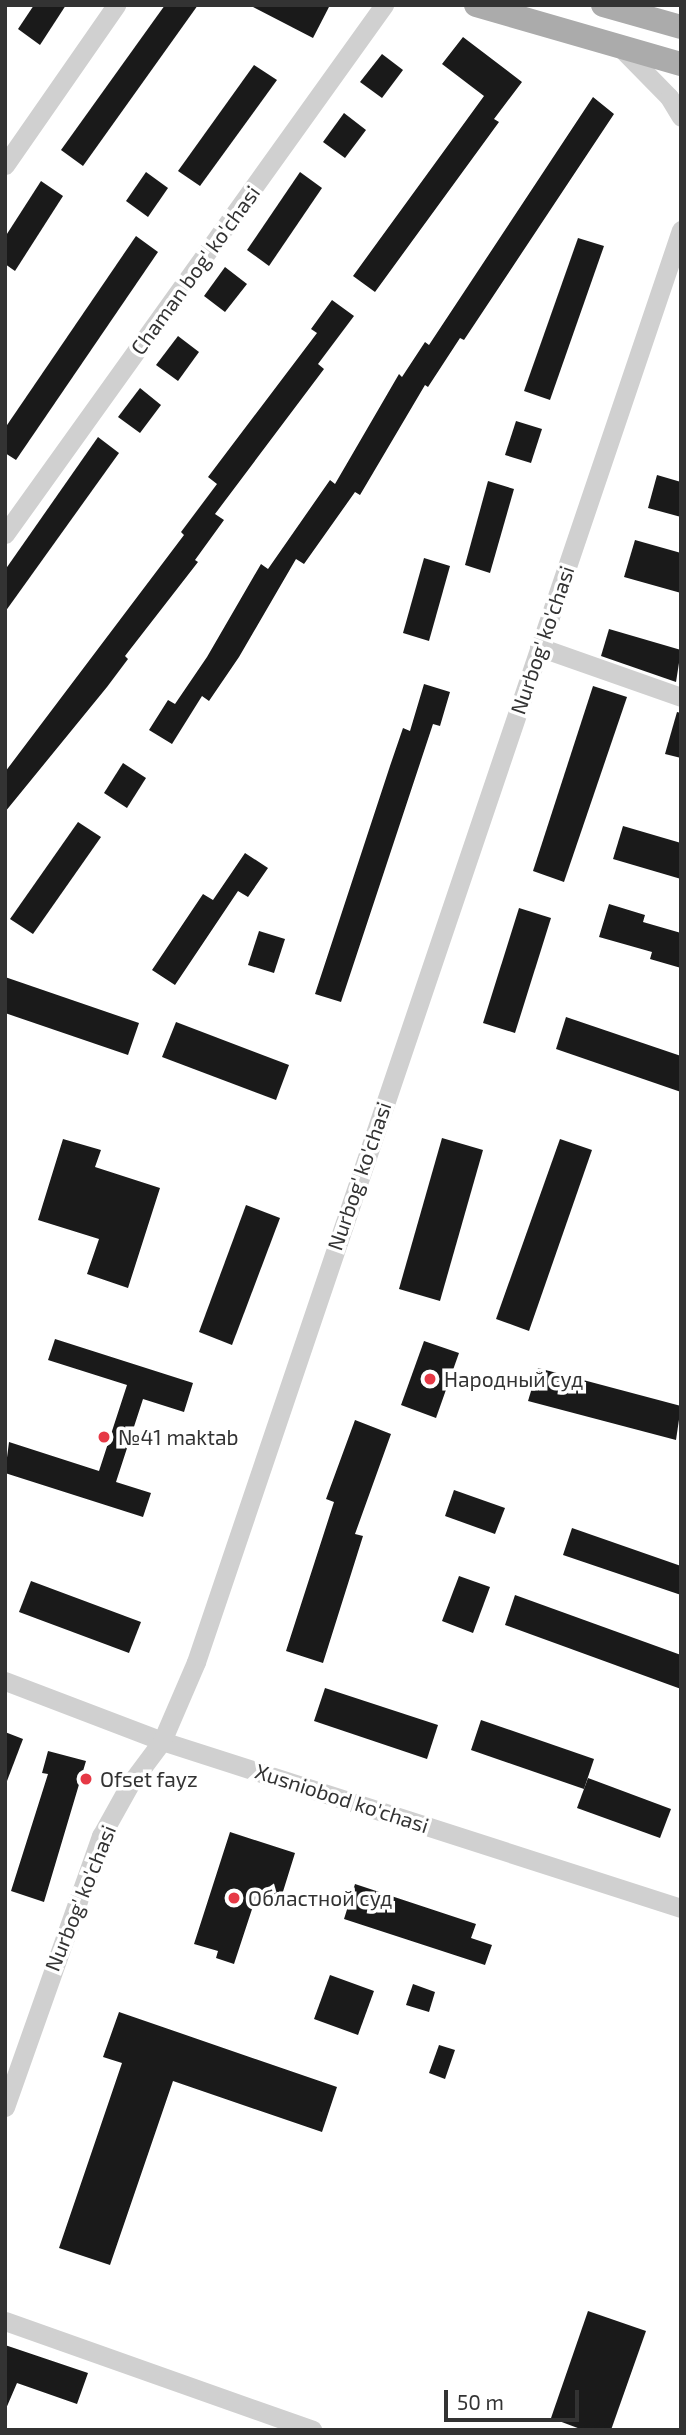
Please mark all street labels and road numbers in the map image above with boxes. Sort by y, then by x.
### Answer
street label: Chaman bog' ko'chasi [125,180,265,360]
street label: Nurbog' ko'chasi [505,562,579,718]
street label: Nurbog' ko'chasi [322,1098,396,1254]
street label: Xusniobod ko'chasi [252,1758,432,1838]
street label: Nurbog' ko'chasi [39,1821,121,1975]

